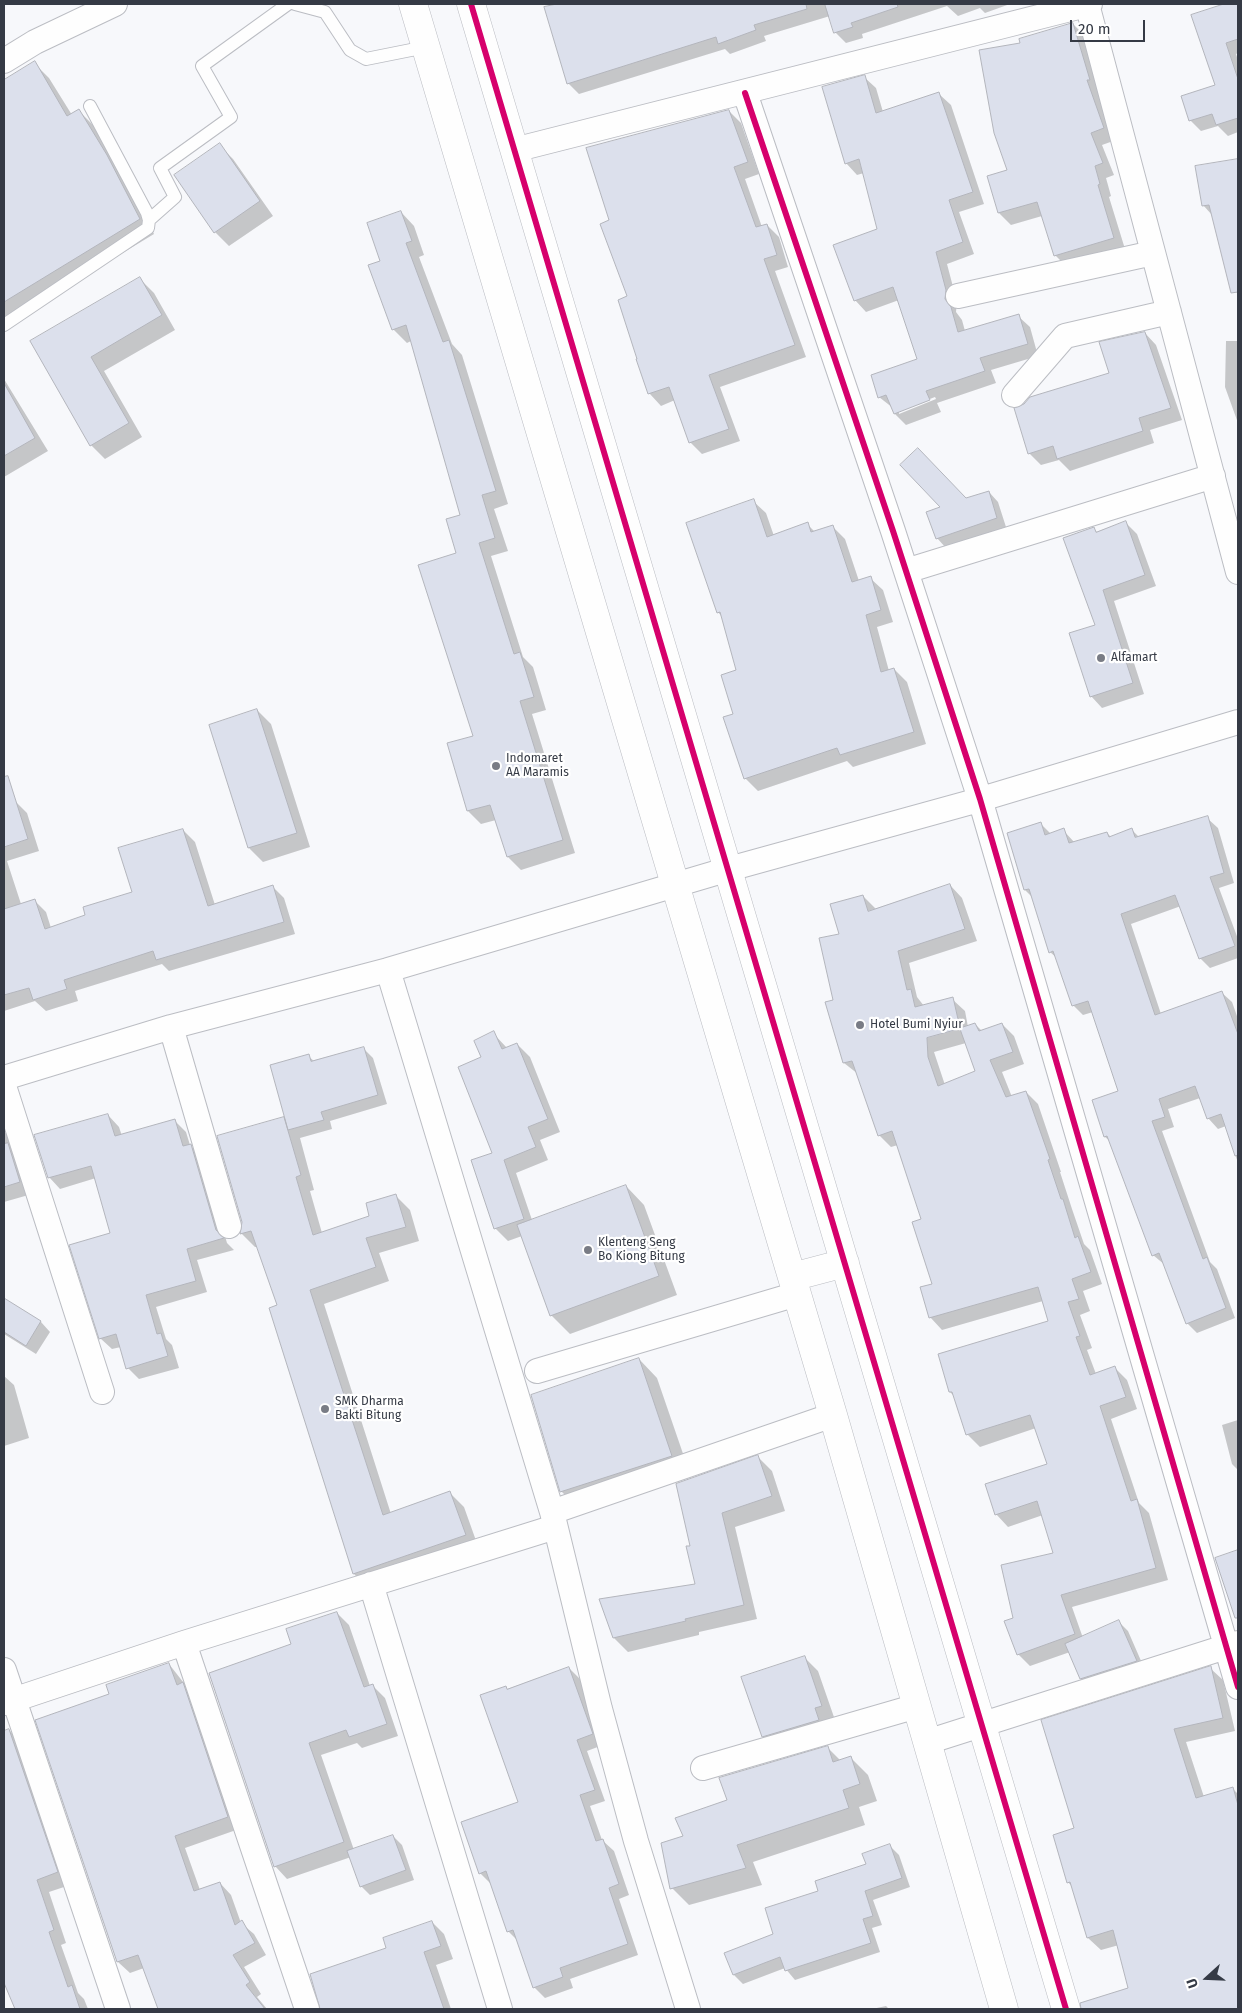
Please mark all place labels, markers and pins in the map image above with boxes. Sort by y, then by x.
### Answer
place label: Alfamart [1111,651,1157,665]
marker: Alfamart [1095,652,1107,664]
place label: Indomaret AA Maramis [506,752,569,780]
marker: Indomaret AA Maramis [490,760,502,772]
place label: Hotel Bumi Nyiur [870,1018,963,1032]
marker: Hotel Bumi Nyiur [854,1019,866,1031]
place label: Klenteng Seng Bo Kiong Bitung [598,1236,685,1264]
marker: Klenteng Seng Bo Kiong Bitung [582,1244,594,1256]
place label: SMK Dharma Bakti Bitung [335,1395,404,1423]
marker: SMK Dharma Bakti Bitung [319,1403,331,1415]

